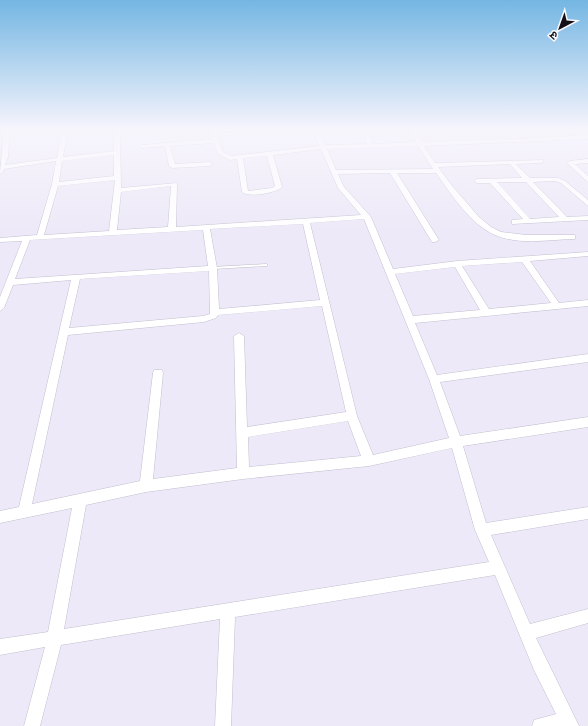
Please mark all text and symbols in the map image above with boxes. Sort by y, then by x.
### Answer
north arrow [540,8,580,48]
text: उ [547,28,560,42]

